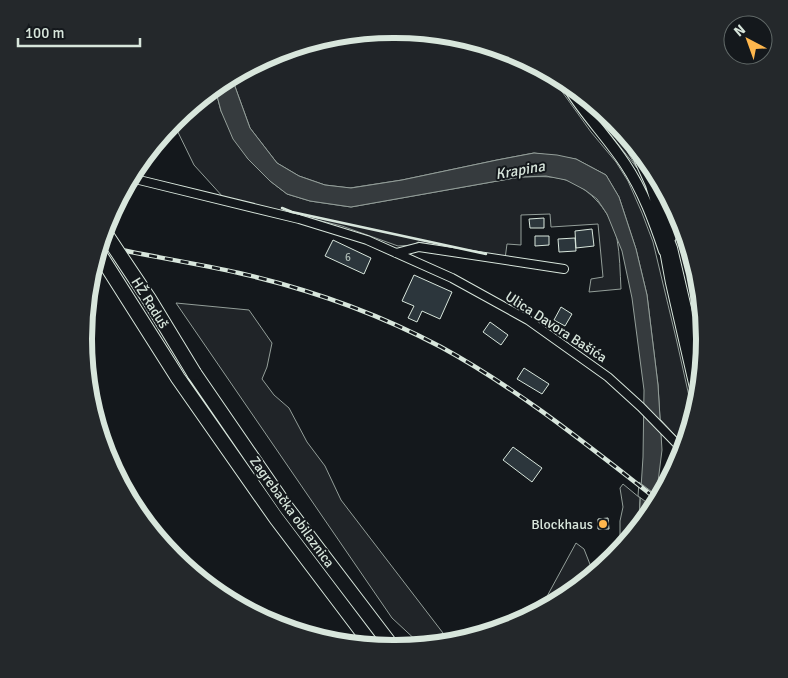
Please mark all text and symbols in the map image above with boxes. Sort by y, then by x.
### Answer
scale bar [18,15,140,47]
north arrow [723,15,773,65]
text: N [731,21,749,40]
text: 100 m [25,24,65,42]
water label: Krapina [494,157,546,183]
house number: 6 [345,251,351,264]
street label: HŽ Raduš [128,274,172,332]
street label: Ulica Davora Bašića [502,288,610,366]
street label: Zagrebačka obilaznica [246,453,338,571]
place label: Blockhaus [531,516,593,533]
marker: Blockhaus [597,518,609,530]

